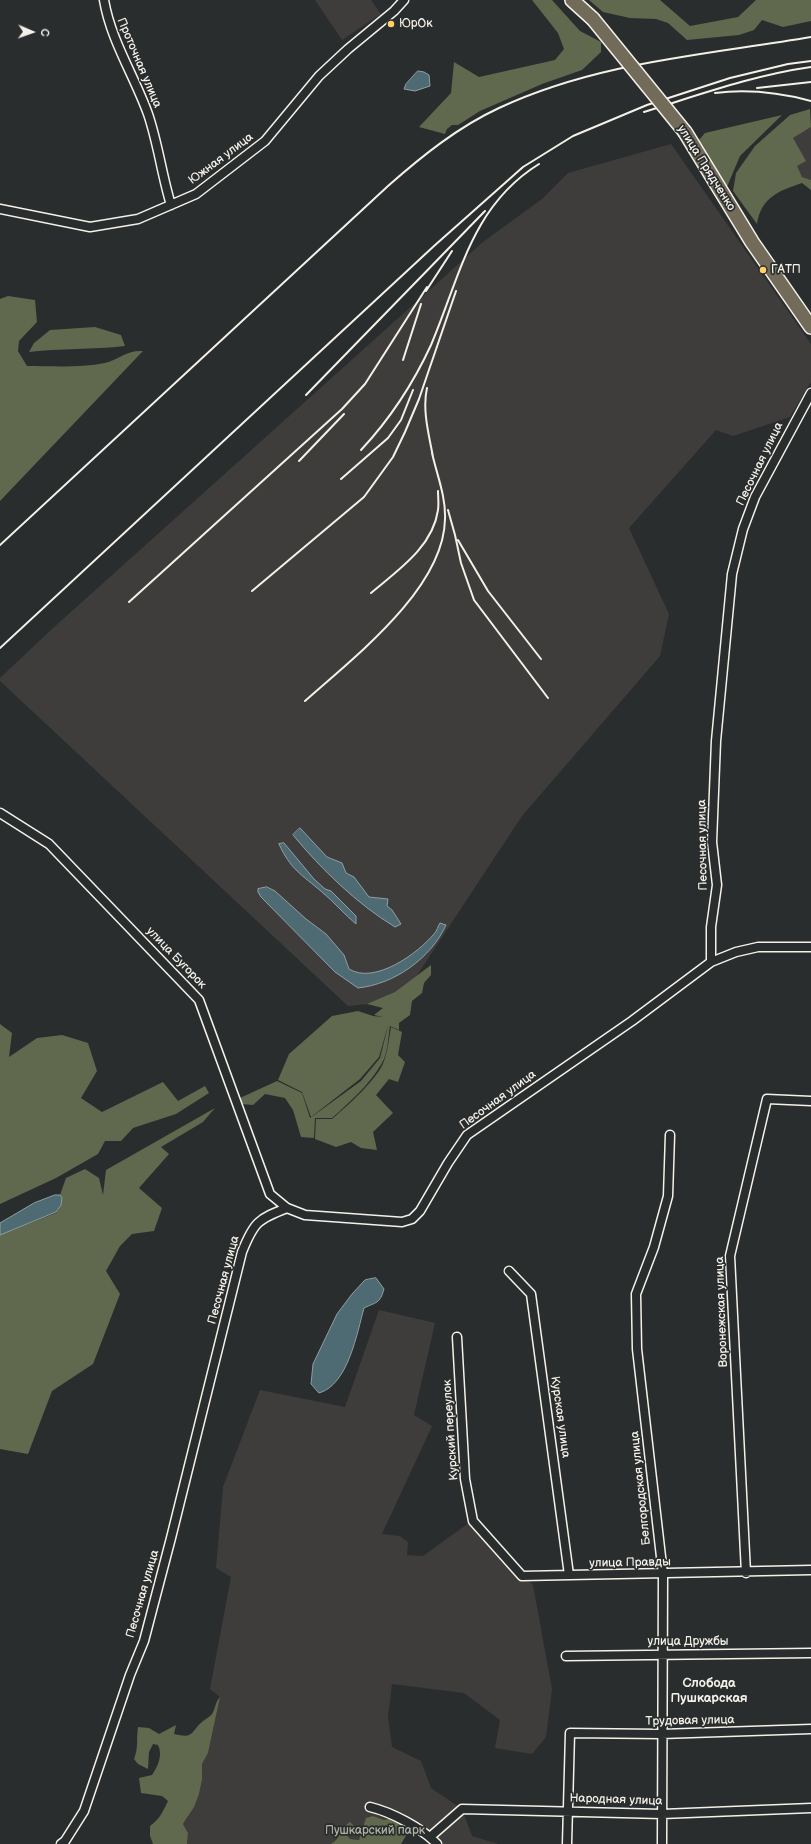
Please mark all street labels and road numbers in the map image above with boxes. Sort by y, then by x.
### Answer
street label: Проточная улица [114,16,164,110]
street label: улица Прядченко [674,123,738,213]
street label: Южная улица [186,130,256,188]
street label: Песочная улица [734,420,786,508]
street label: Песочная улица [695,799,711,891]
street label: улица Бугорок [143,924,209,992]
street label: Песочная улица [457,1067,539,1133]
street label: Песочная улица [205,1234,243,1326]
street label: Воронежская улица [713,1256,731,1368]
street label: Курская улица [547,1375,573,1459]
street label: Курский переулок [440,1379,462,1481]
street label: Белгородская улица [628,1430,654,1546]
street label: Песочная улица [124,1548,162,1640]
street label: улица Правды [589,1555,671,1571]
street label: улица Дружбы [648,1635,728,1649]
street label: Трудовая улица [645,1713,735,1729]
street label: Народная улица [569,1791,663,1809]

